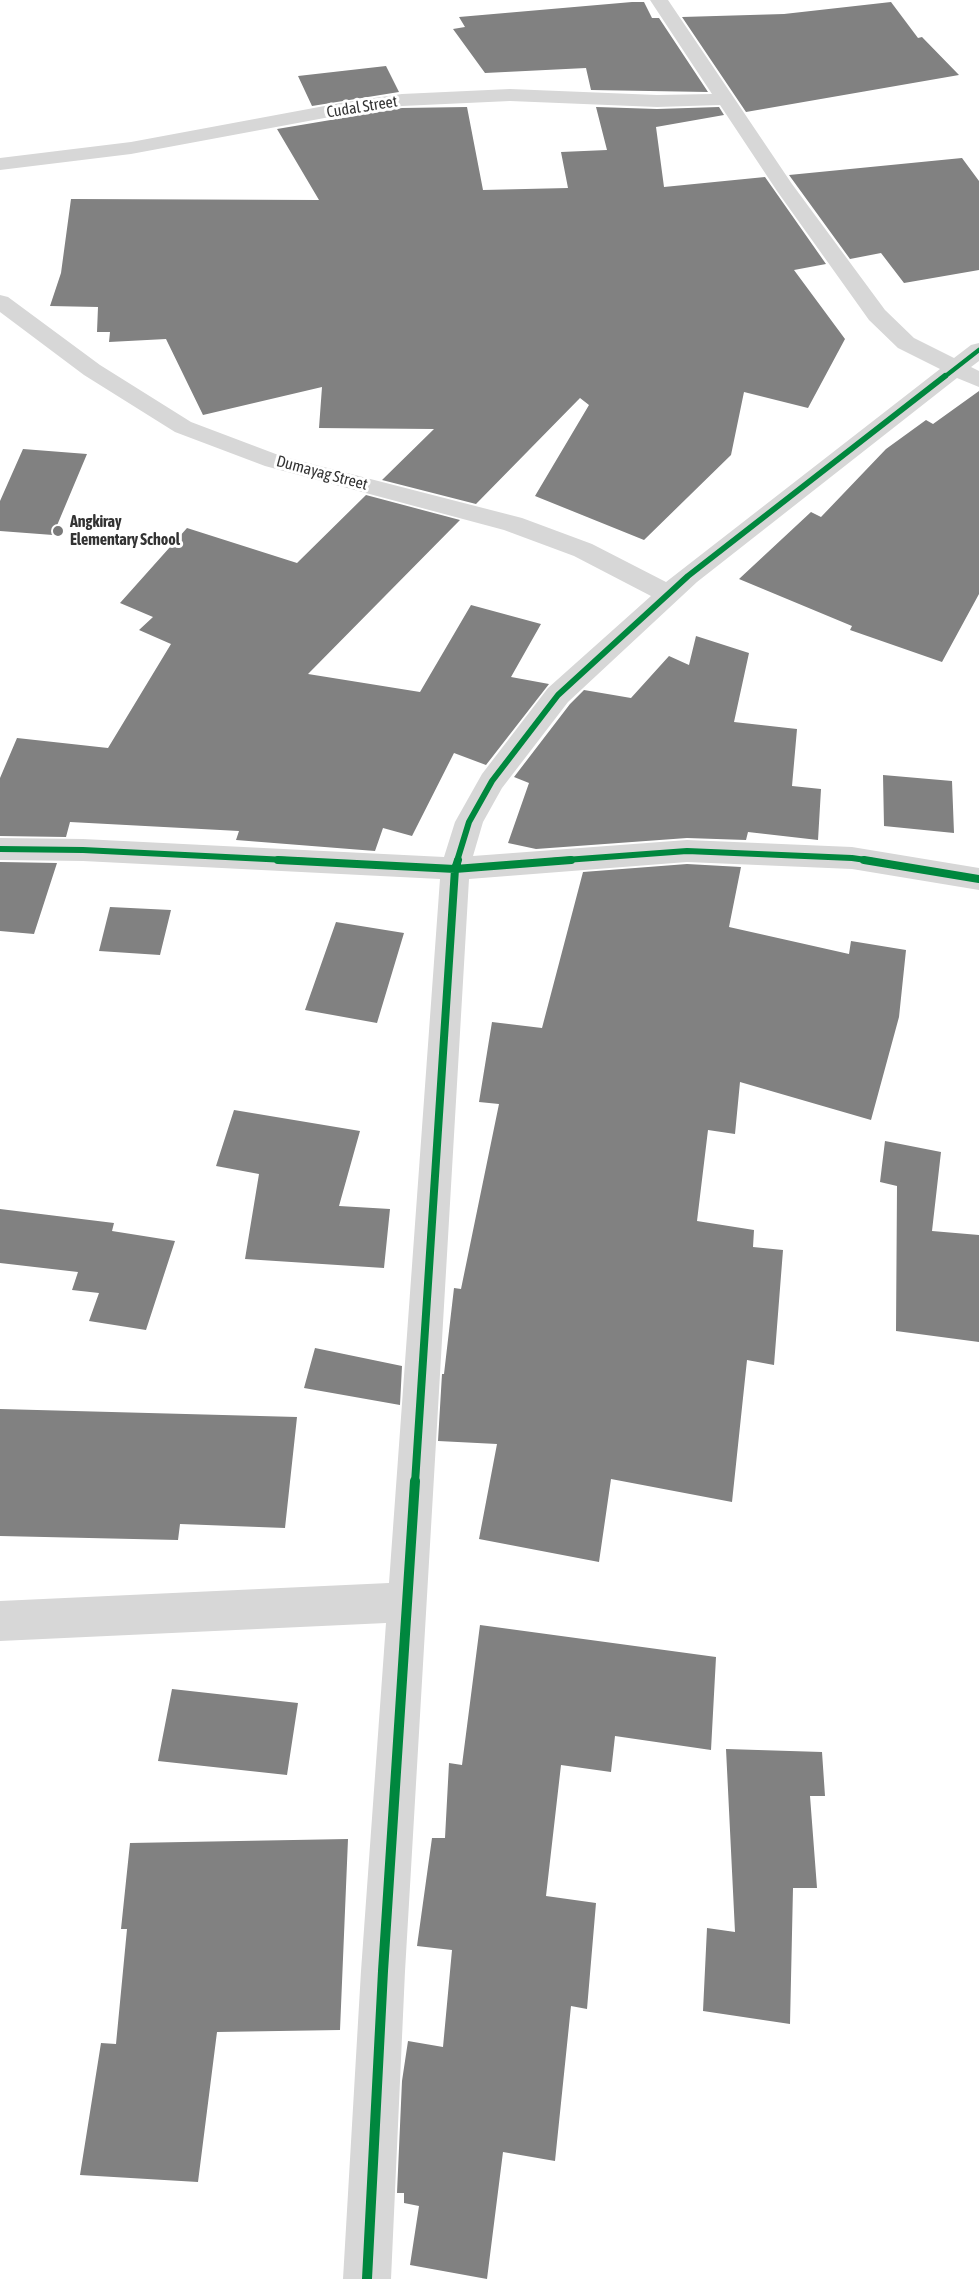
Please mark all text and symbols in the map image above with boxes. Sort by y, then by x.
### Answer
street label: Cudal Street [325,92,399,122]
street label: Dumayag Street [274,452,370,494]
place label: Angkiray Elementary School [70,512,180,550]
marker: Angkiray Elementary School [51,524,65,538]

